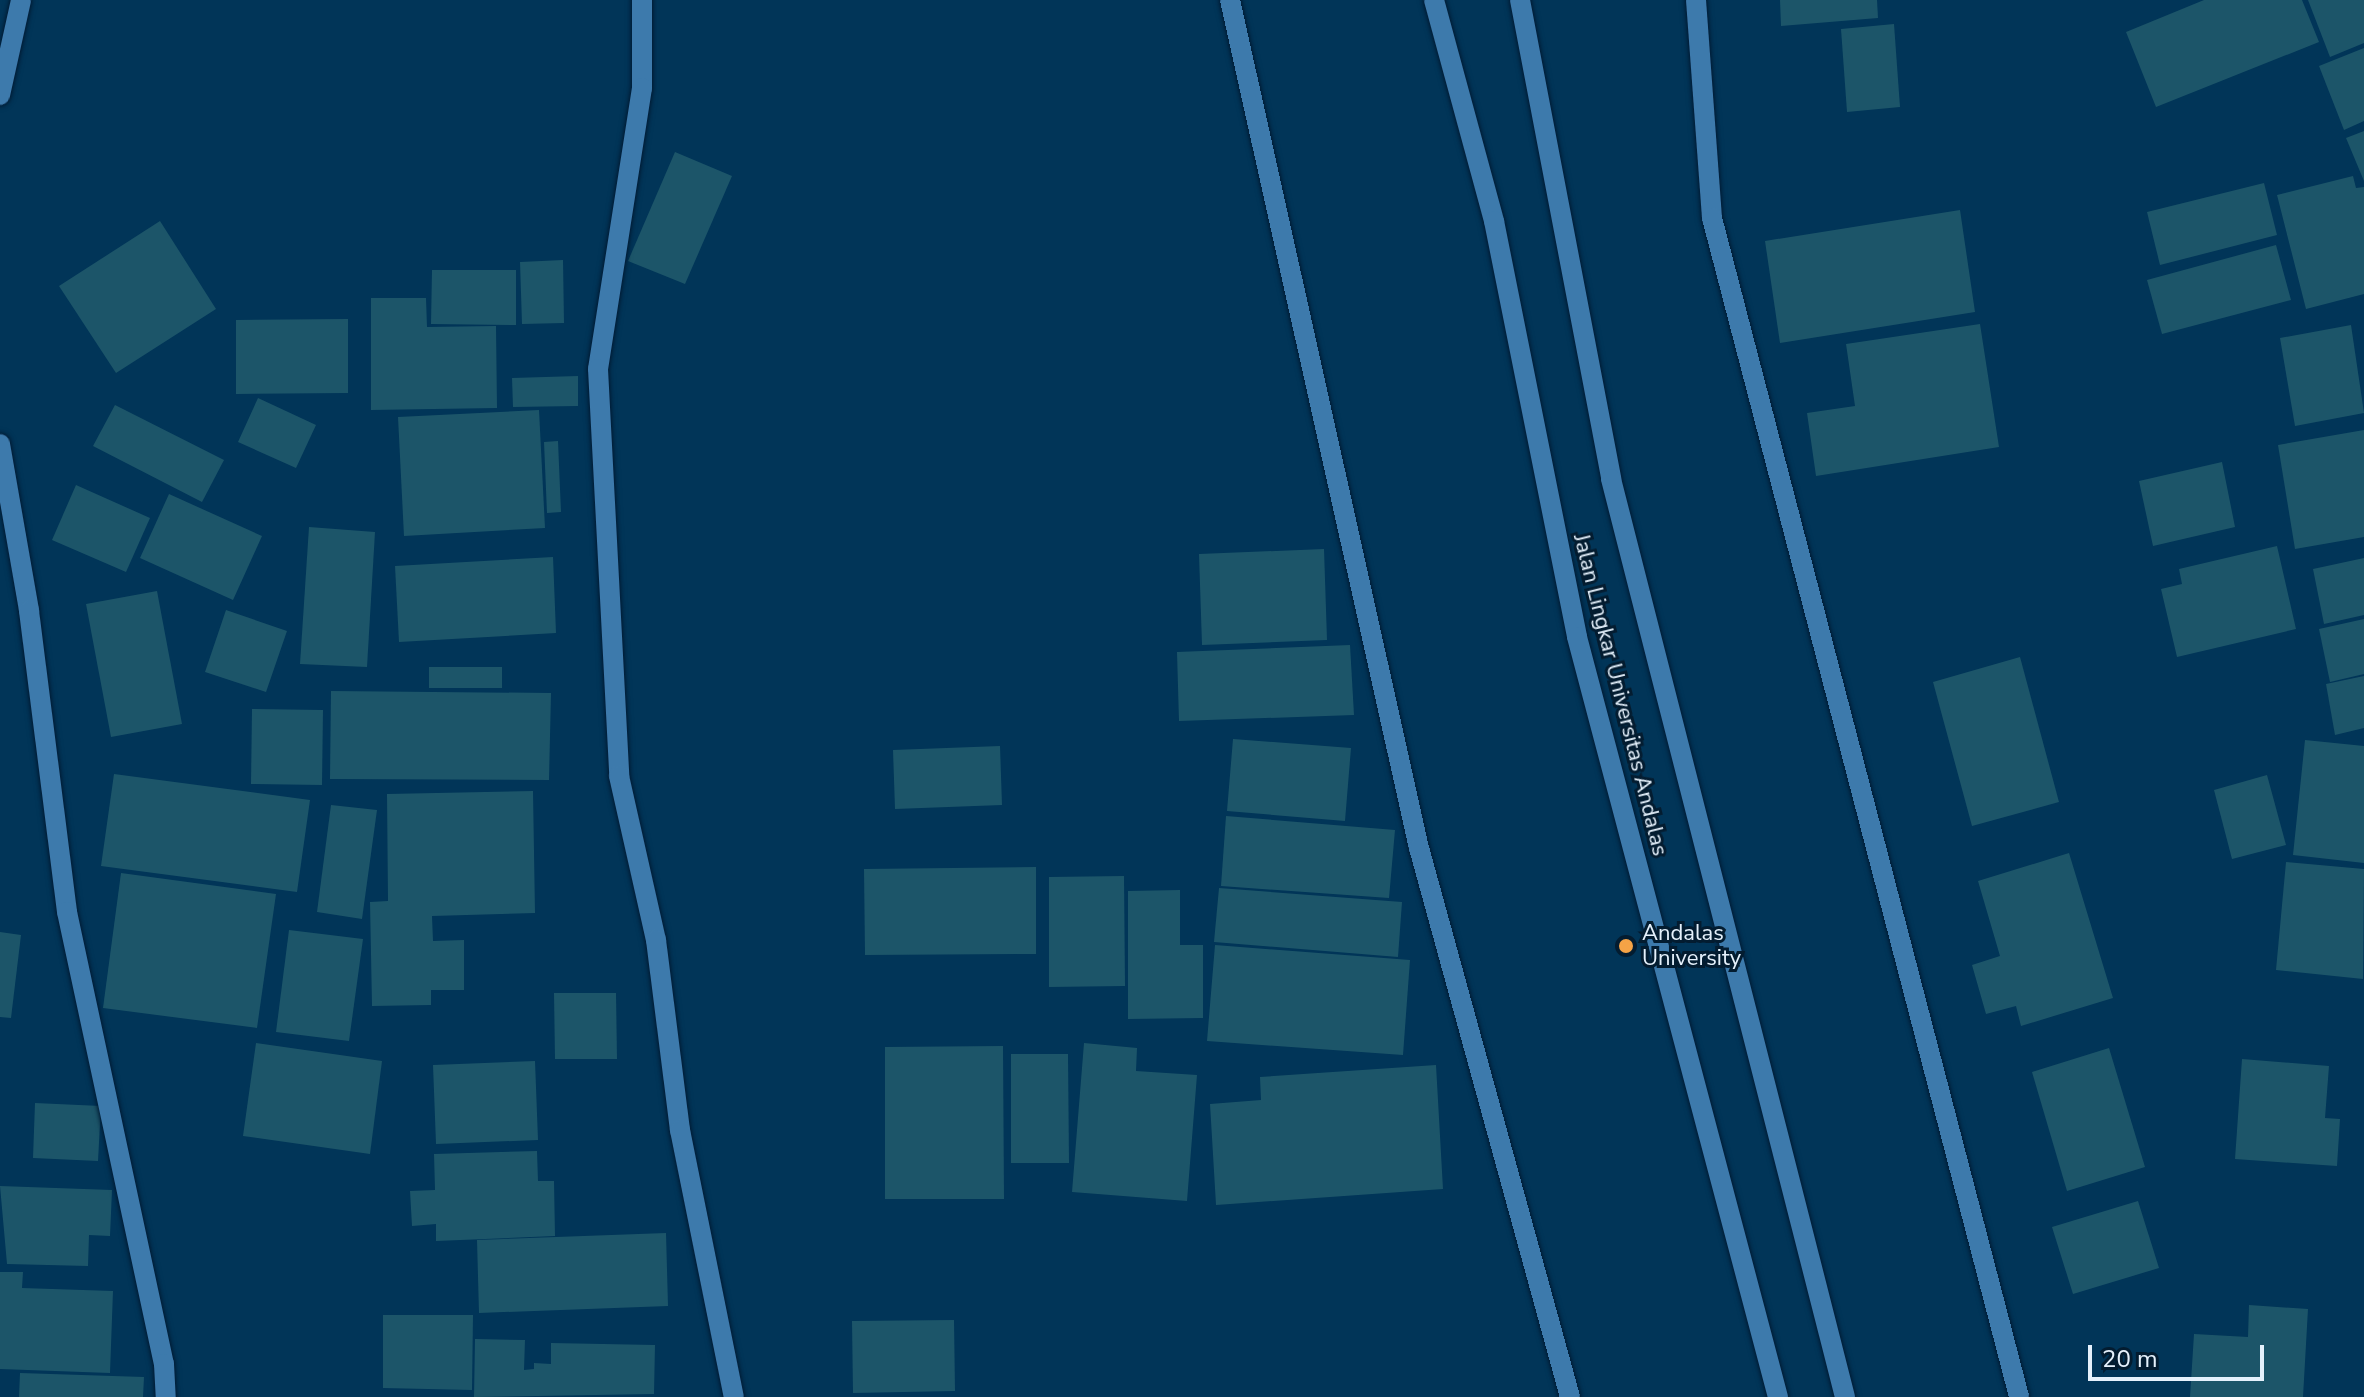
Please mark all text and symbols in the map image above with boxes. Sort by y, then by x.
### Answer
street label: Jalan Lingkar Universitas Andalas [1567,531,1673,859]
place label: Andalas University [1642,920,1741,972]
marker: Andalas University [1617,937,1635,955]
scale bar [2092,1329,2268,1379]
text: 20 m [2102,1343,2158,1375]

